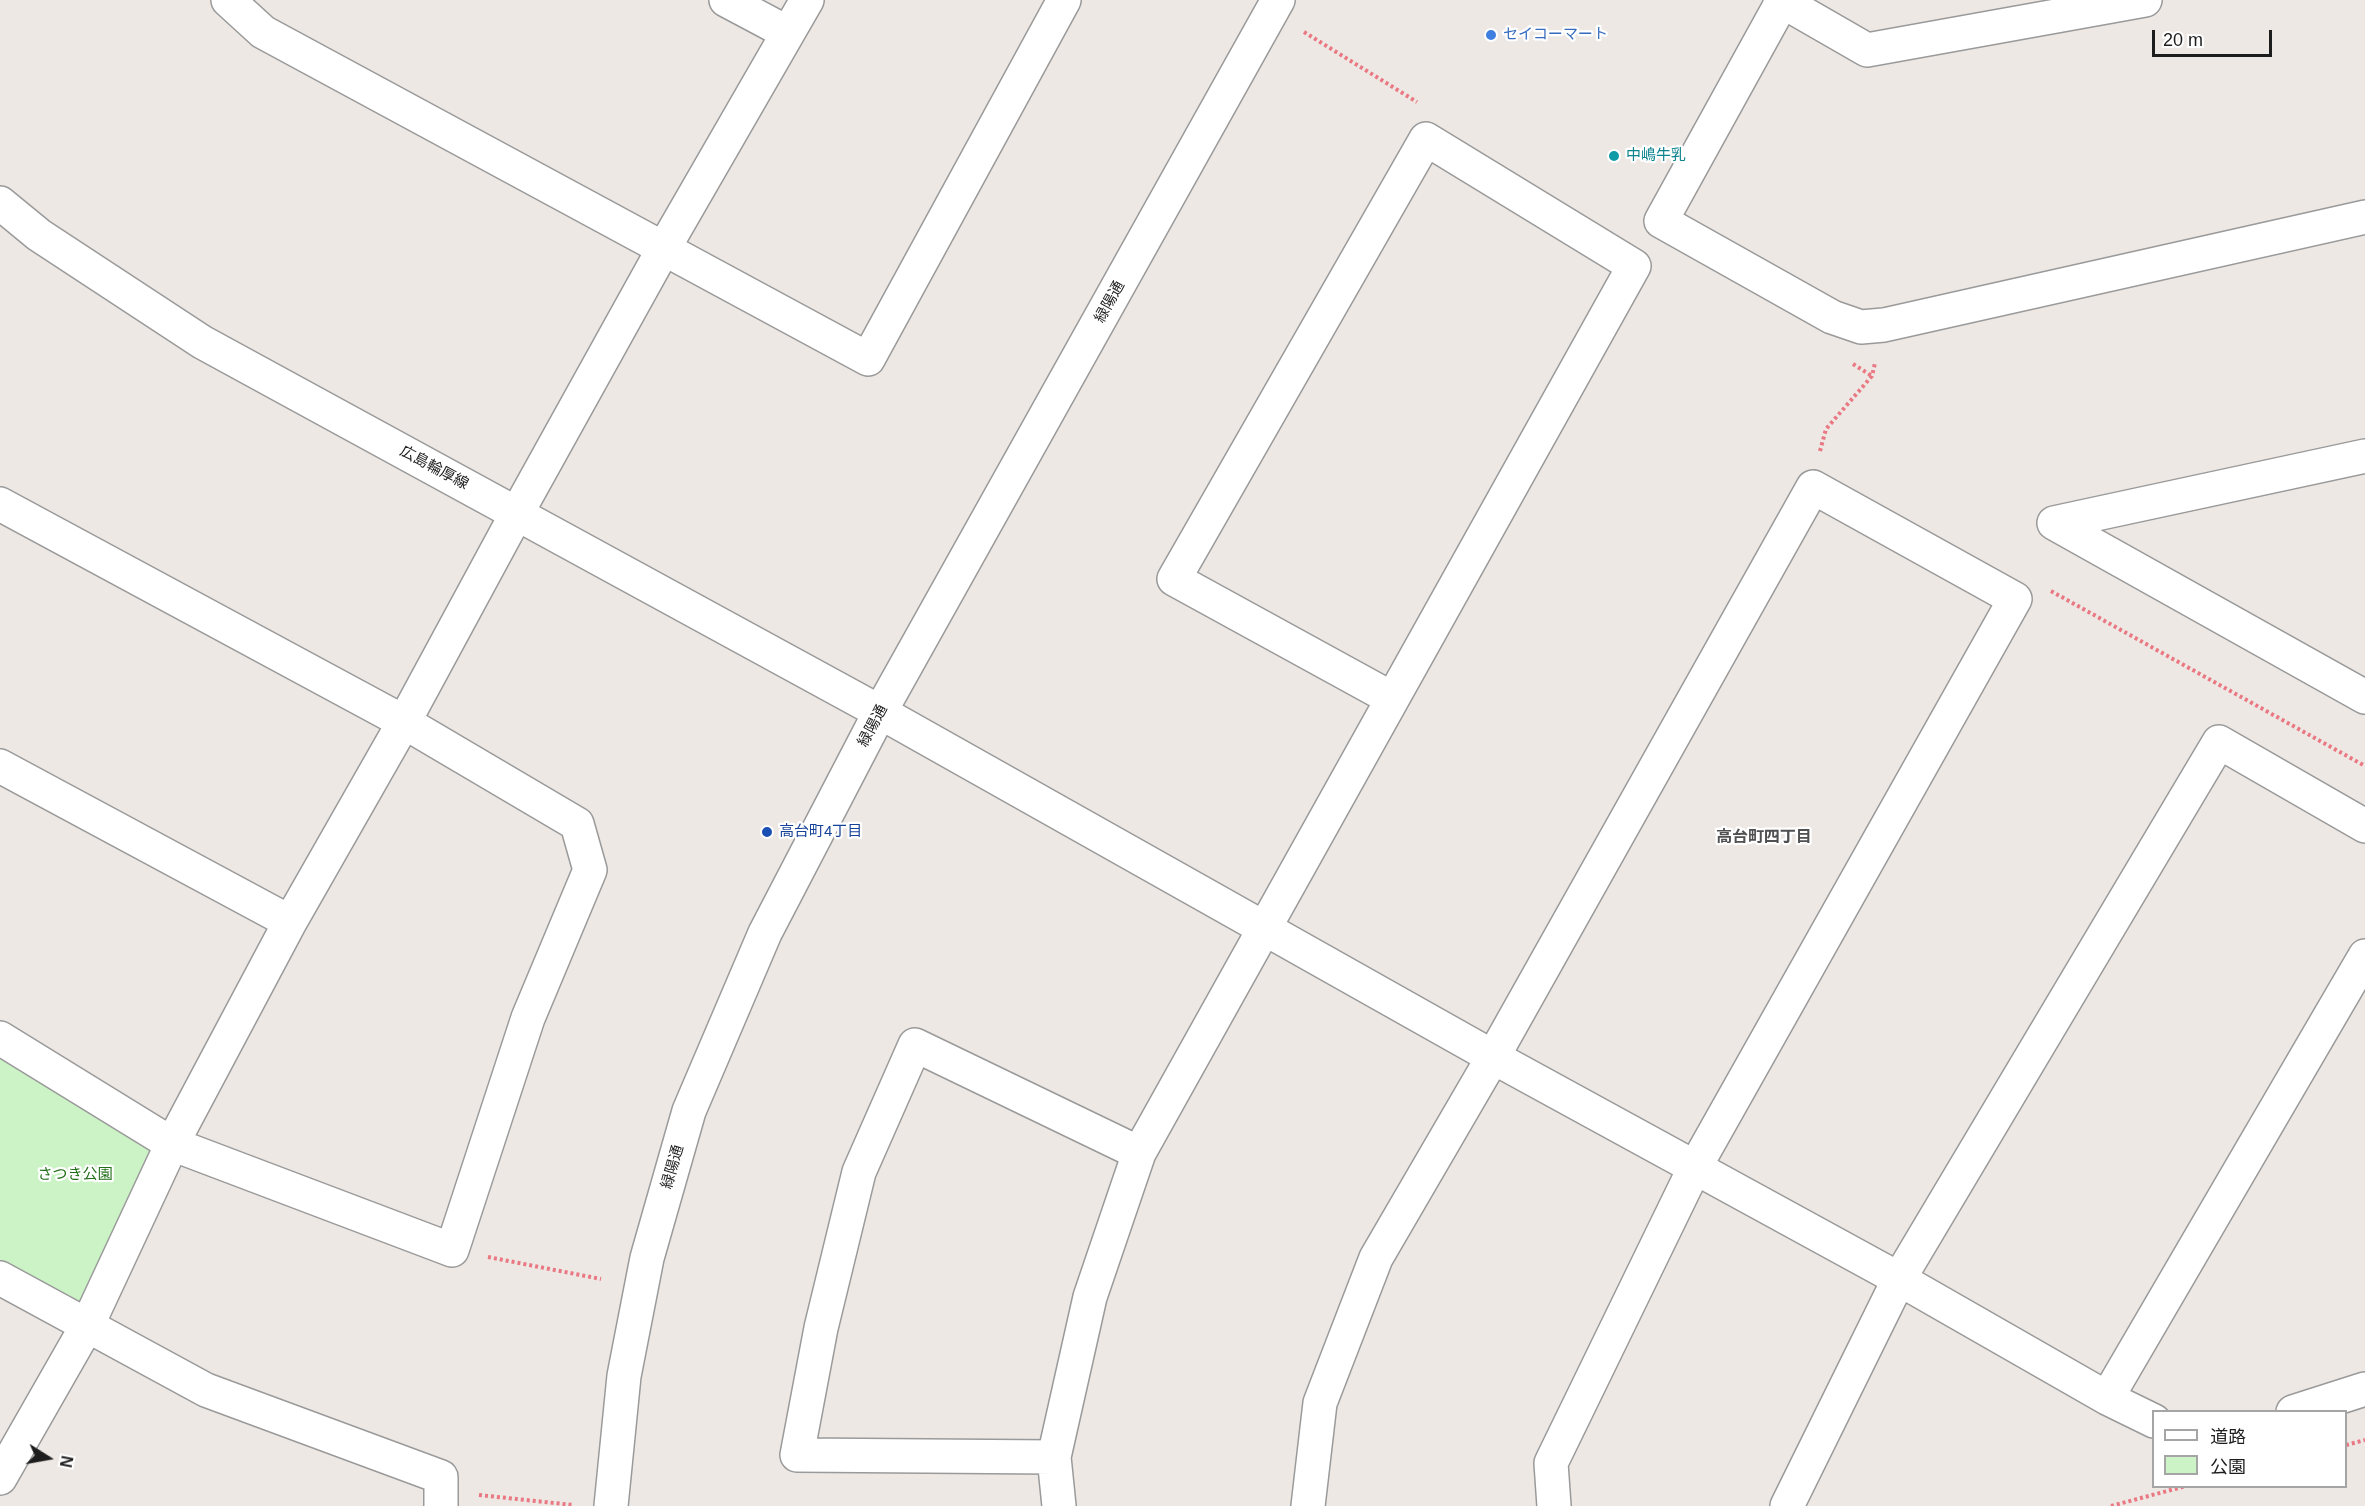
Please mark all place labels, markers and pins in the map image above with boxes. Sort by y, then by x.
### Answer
place label: セイコーマート [1503,26,1608,44]
marker: セイコーマート [1484,28,1498,42]
place label: 中嶋牛乳 [1626,147,1686,165]
marker: 中嶋牛乳 [1607,149,1621,163]
place label: 高台町4丁目 [779,823,862,841]
marker: 高台町4丁目 [760,825,774,839]

